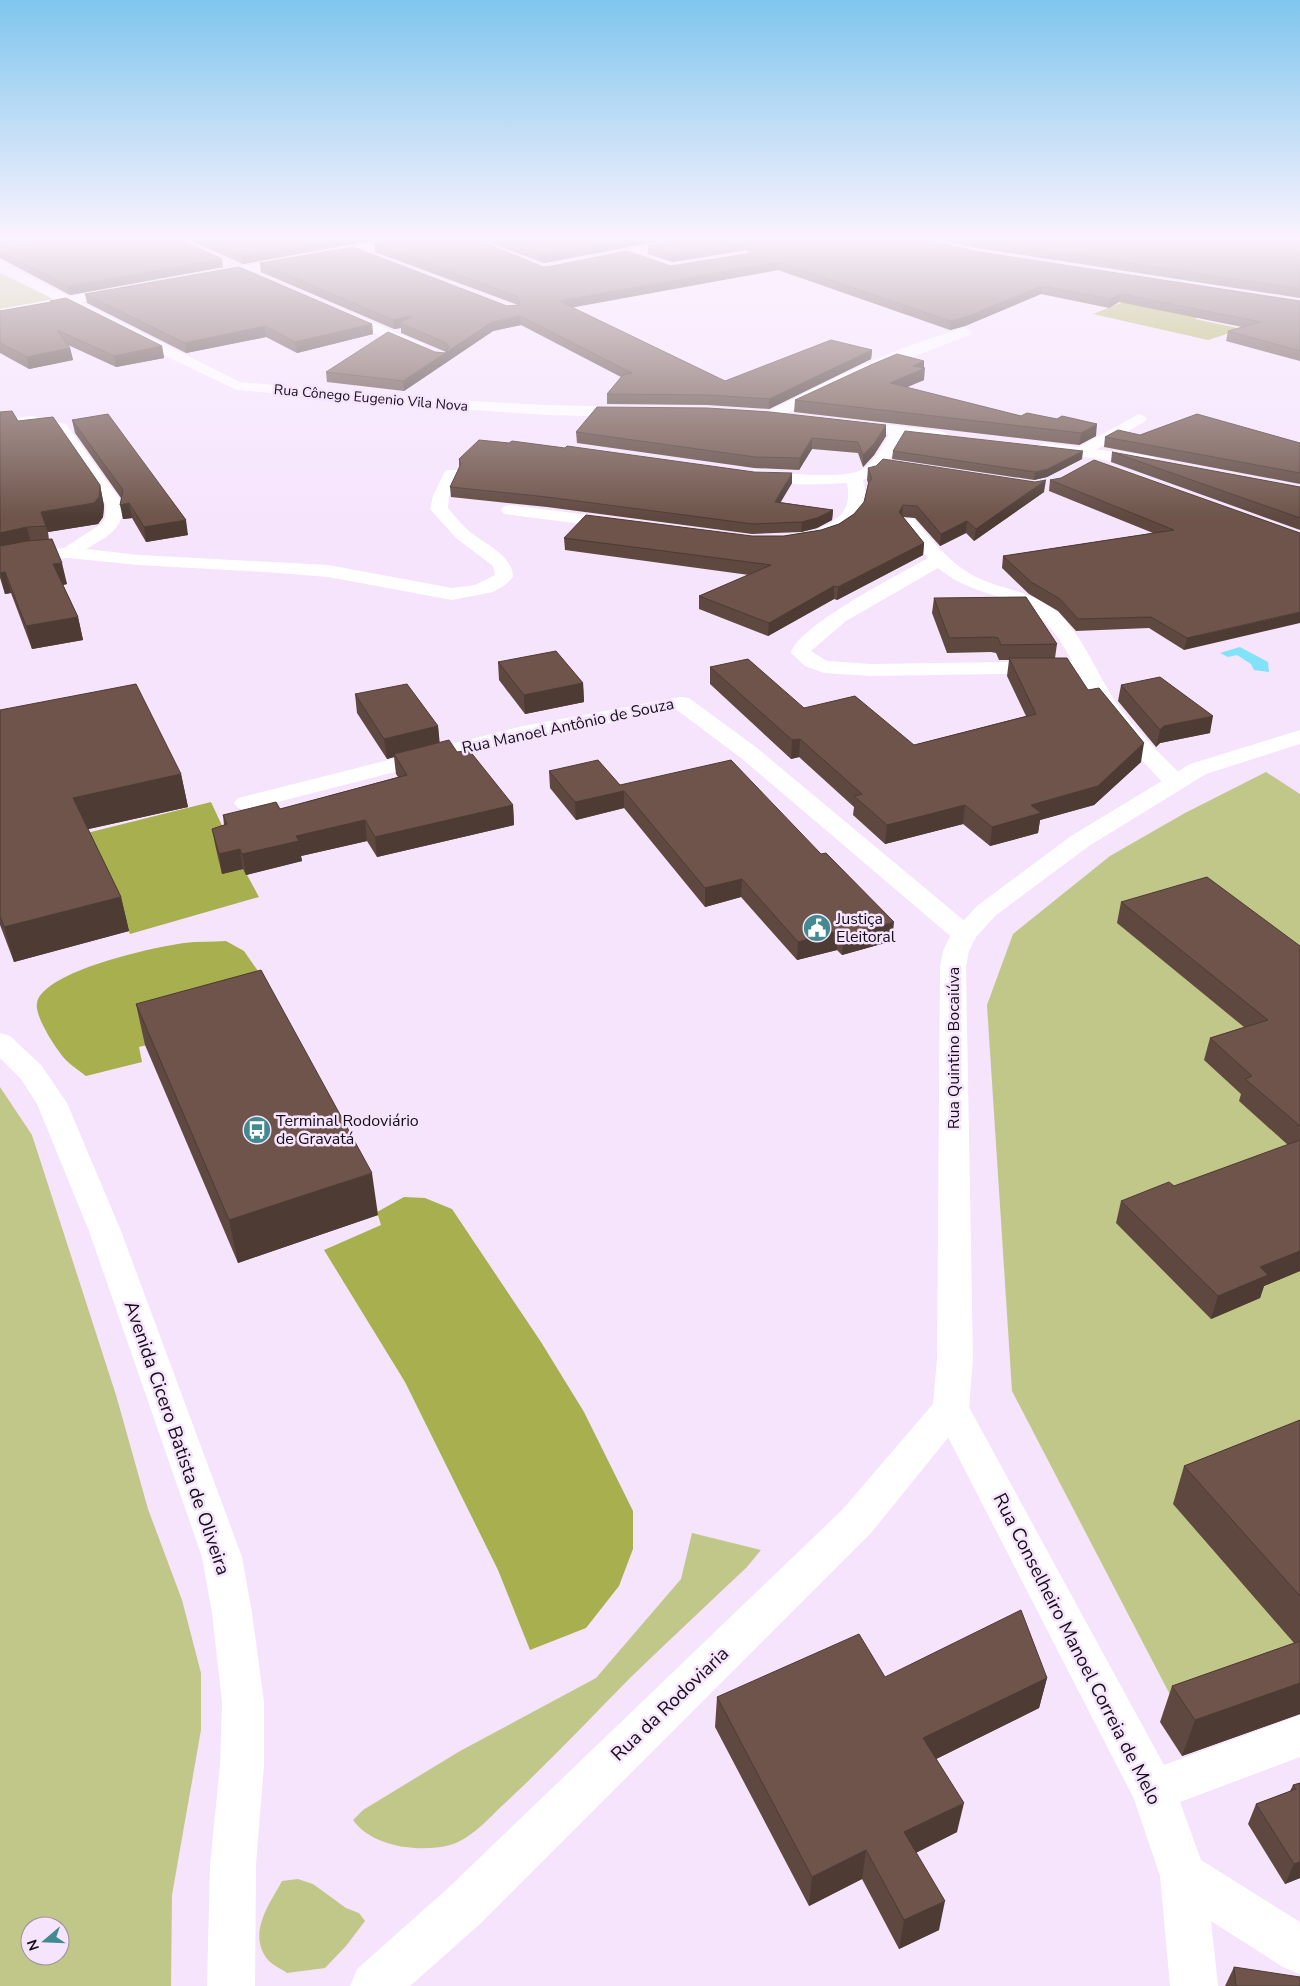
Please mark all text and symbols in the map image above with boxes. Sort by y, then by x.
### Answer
street label: Rua Cônego Eugenio Vila Nova [273,380,469,416]
street label: Rua Manoel Antônio de Souza [460,693,676,759]
place label: Justiça Eleitoral [835,908,896,948]
public building icon: Justiça Eleitoral [802,913,832,943]
street label: Rua Quintino Bocaiúva [943,967,965,1129]
place label: Terminal Rodoviário de Gravatá [276,1110,419,1150]
bus stop icon: Terminal Rodoviário de Gravatá [242,1115,272,1145]
street label: Avenida Cicero Batista de Oliveira [118,1297,236,1579]
street label: Rua Conselheiro Manoel Correia de Melo [987,1489,1167,1809]
street label: Rua da Rodoviaria [605,1641,735,1767]
north arrow [20,1916,70,1966]
text: N [22,1937,44,1953]

